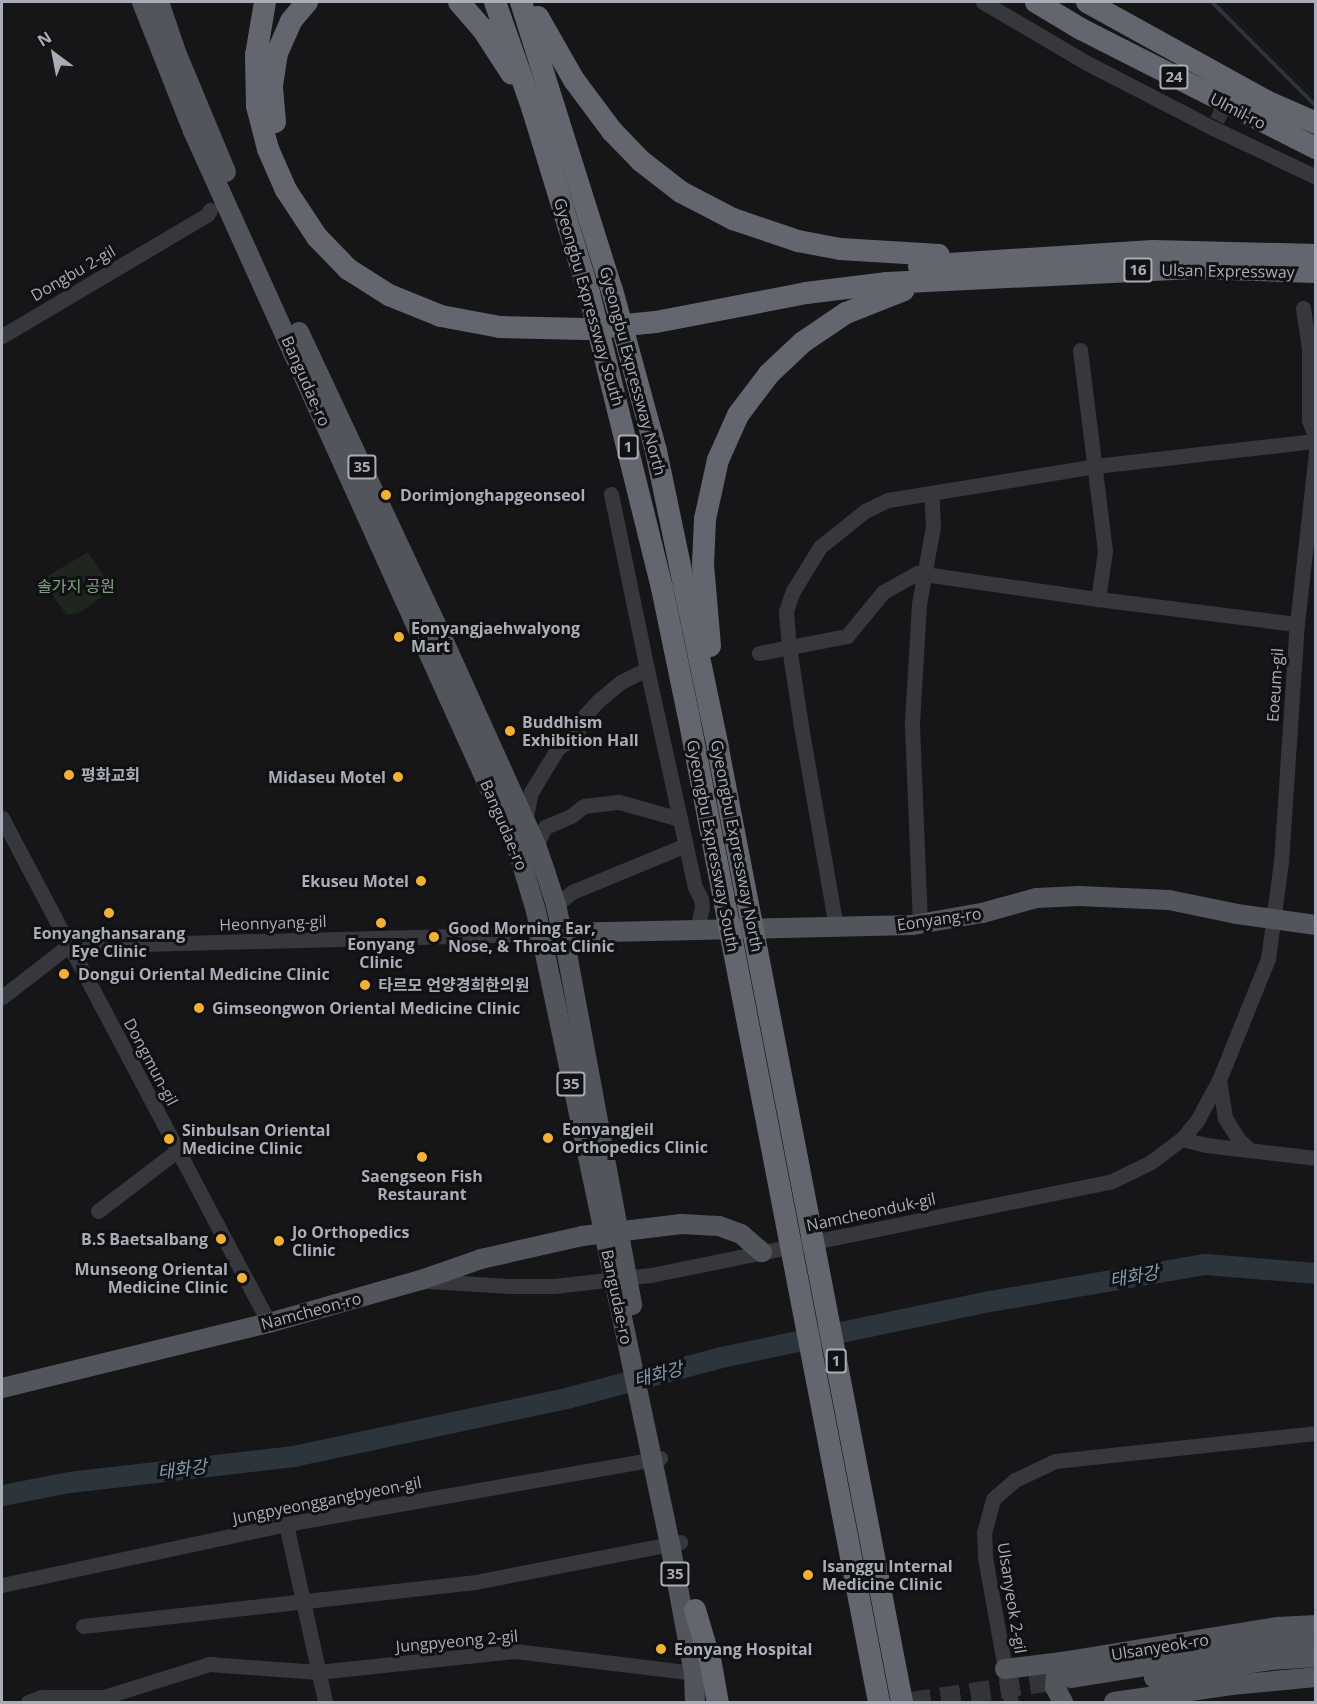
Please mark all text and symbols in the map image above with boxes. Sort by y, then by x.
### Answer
north arrow [24,24,84,84]
text: N [33,26,56,52]
road number: 24 [1159,65,1189,89]
street label: Ulmil-ro [1207,89,1269,133]
street label: Gyeongbu Expressway South [550,196,628,408]
street label: Dongbu 2-gil [27,241,119,305]
road number: 16 [1123,258,1153,282]
street label: Ulsan Expressway [1161,260,1295,282]
street label: Gyeongbu Expressway North [596,264,670,478]
street label: Bangudae-ro [278,333,334,429]
road number: 1 [618,435,638,459]
road number: 35 [347,455,377,479]
place label: Dorimjonghapgeonseol [400,485,585,505]
marker: Dorimjonghapgeonseol [377,486,395,504]
park label: 솔가지 공원 [37,576,115,596]
place label: Eonyangjaehwalyong Mart [411,618,580,656]
marker: Eonyangjaehwalyong Mart [392,630,406,644]
street label: Eoeum-gil [1263,647,1287,723]
place label: Buddhism Exhibition Hall [522,712,639,750]
marker: Buddhism Exhibition Hall [503,724,517,738]
street label: Gyeongbu Expressway South [683,738,743,954]
street label: Gyeongbu Expressway North [707,738,767,954]
place label: 평화교회 [81,765,140,785]
place label: Midaseu Motel [268,767,386,787]
marker: 평화교회 [62,768,76,782]
marker: Midaseu Motel [391,770,405,784]
street label: Bangudae-ro [476,777,532,873]
place label: Ekuseu Motel [301,871,409,891]
marker: Ekuseu Motel [414,874,428,888]
marker: Eonyanghansarang Eye Clinic [100,904,118,922]
street label: Eonyang-ro [896,904,982,934]
street label: Heonnyang-gil [219,912,327,934]
marker: Eonyang Clinic [372,914,390,932]
place label: Good Morning Ear, Nose, & Throat Clinic [448,918,614,956]
place label: Eonyanghansarang Eye Clinic [33,923,185,961]
marker: Good Morning Ear, Nose, & Throat Clinic [425,928,443,946]
place label: Eonyang Clinic [347,934,415,972]
place label: Dongui Oriental Medicine Clinic [78,964,330,984]
marker: Dongui Oriental Medicine Clinic [55,965,73,983]
place label: 타르모 언양경희한의원 [378,975,529,995]
marker: 타르모 언양경희한의원 [356,976,374,994]
place label: Gimseongwon Oriental Medicine Clinic [212,998,520,1018]
marker: Gimseongwon Oriental Medicine Clinic [190,999,208,1017]
street label: Dongmun-gil [120,1015,182,1109]
road number: 35 [556,1072,586,1096]
place label: Eonyangjeil Orthopedics Clinic [562,1119,708,1157]
place label: Sinbulsan Oriental Medicine Clinic [182,1120,330,1158]
marker: Eonyangjeil Orthopedics Clinic [539,1129,557,1147]
marker: Sinbulsan Oriental Medicine Clinic [160,1130,178,1148]
marker: Saengseon Fish Restaurant [415,1150,429,1164]
place label: Saengseon Fish Restaurant [361,1166,483,1204]
street label: Namcheonduk-gil [805,1189,937,1235]
place label: Jo Orthopedics Clinic [292,1222,409,1260]
place label: B.S Baetsalbang [81,1229,208,1249]
marker: B.S Baetsalbang [212,1230,230,1248]
marker: Jo Orthopedics Clinic [270,1232,288,1250]
street label: Bangudae-ro [598,1248,636,1346]
place label: Munseong Oriental Medicine Clinic [75,1259,228,1297]
water label: 태화강 [1108,1261,1160,1291]
marker: Munseong Oriental Medicine Clinic [233,1269,251,1287]
street label: Namcheon-ro [259,1288,363,1334]
road number: 1 [826,1349,846,1373]
water label: 태화강 [631,1357,685,1391]
water label: 태화강 [156,1455,208,1483]
street label: Jungpyeonggangbyeon-gil [231,1472,423,1528]
street label: Ulsanyeok 2-gil [994,1541,1030,1655]
place label: Isanggu Internal Medicine Clinic [822,1556,953,1594]
road number: 35 [660,1562,690,1586]
marker: Isanggu Internal Medicine Clinic [799,1566,817,1584]
street label: Jungpyeong 2-gil [395,1626,519,1656]
street label: Ulsanyeok-ro [1110,1630,1210,1664]
place label: Eonyang Hospital [674,1639,812,1659]
marker: Eonyang Hospital [652,1640,670,1658]

